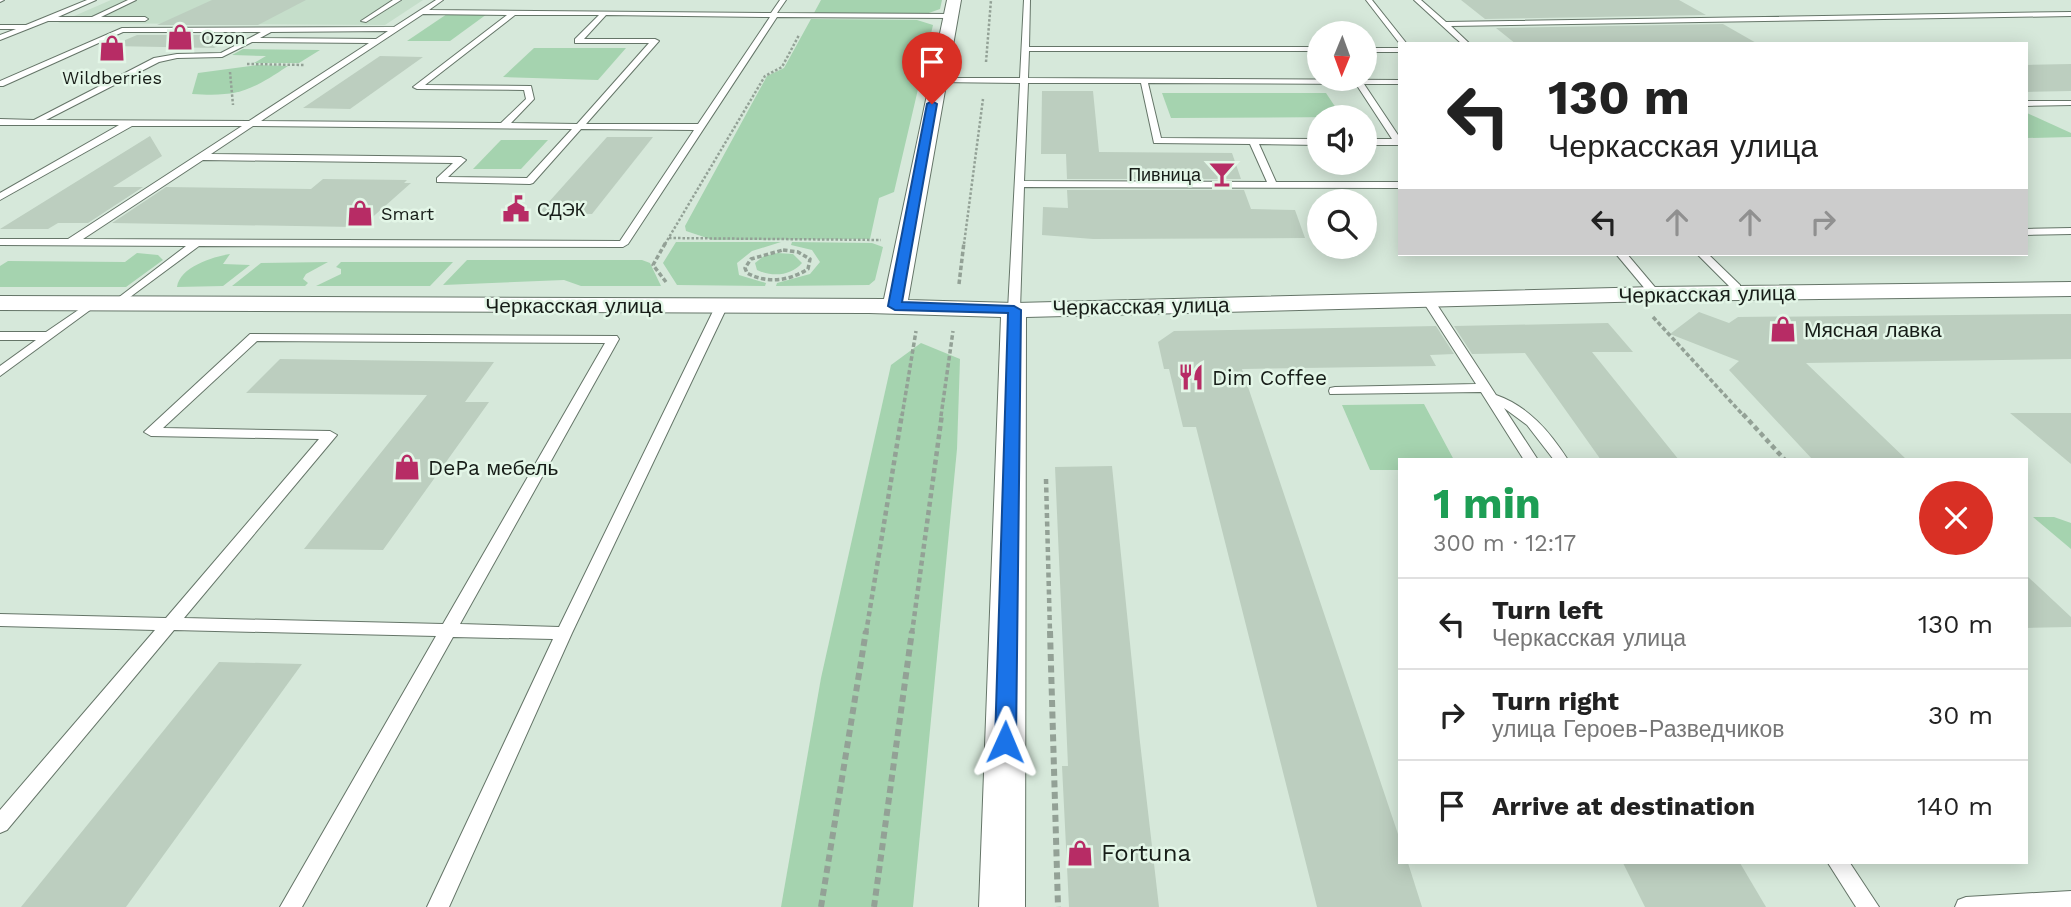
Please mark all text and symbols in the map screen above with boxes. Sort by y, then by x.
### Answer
north arrow [1307,21,1377,91]
map controls [1307,21,1377,259]
shop icon: Ozon [165,22,195,52]
place label: Ozon [201,27,246,48]
pin [902,32,962,104]
shop icon: Wildberries [97,33,127,63]
icon: arrive [913,43,951,81]
place label: Wildberries [62,67,162,88]
text: 130 m [1548,68,1690,126]
icon: left [1433,70,1524,161]
button: sound [1307,105,1377,175]
text: Черкасская улица [1548,127,1818,165]
bar icon: Пивница [1207,159,1237,189]
place label: Пивница [1128,164,1202,185]
button: search [1307,189,1377,259]
public building icon: СДЭК [501,194,531,224]
shop icon: Smart [345,198,375,228]
place label: СДЭК [537,199,586,220]
place label: Smart [381,203,435,224]
icon: left [1585,203,1623,241]
icon: ahead [1658,203,1696,241]
icon: ahead [1731,203,1769,241]
icon: right [1804,203,1842,241]
street label: Черкасская улица [1618,280,1796,308]
street label: Черкасская улица [1052,292,1230,320]
street label: Черкасская улица [485,293,663,318]
shop icon: Мясная лавка [1768,314,1798,344]
place label: Мясная лавка [1804,317,1942,342]
restaurant icon: Dim Coffee [1176,362,1206,392]
place label: Dim Coffee [1212,365,1327,390]
shop icon: DePa мебель [392,452,422,482]
place label: DePa мебель [428,455,558,480]
text: 1 min [1433,479,1541,528]
button: close [1919,481,1993,555]
text: 300 m · 12:17 [1433,530,1576,557]
text: Turn left [1492,595,1603,625]
icon: left [1433,605,1471,643]
text: 130 m [1918,609,1993,639]
text: Черкасская улица [1492,625,1686,652]
text: Turn right [1492,686,1619,716]
icon: right [1433,696,1471,734]
text: 30 m [1928,700,1993,730]
position arrow [968,705,1042,779]
text: улица Героев-Разведчиков [1492,716,1785,743]
icon: arrive [1433,787,1471,825]
text: Arrive at destination [1492,791,1755,821]
text: 140 m [1917,791,1993,821]
shop icon: Fortuna [1065,838,1095,868]
place label: Fortuna [1101,839,1191,867]

